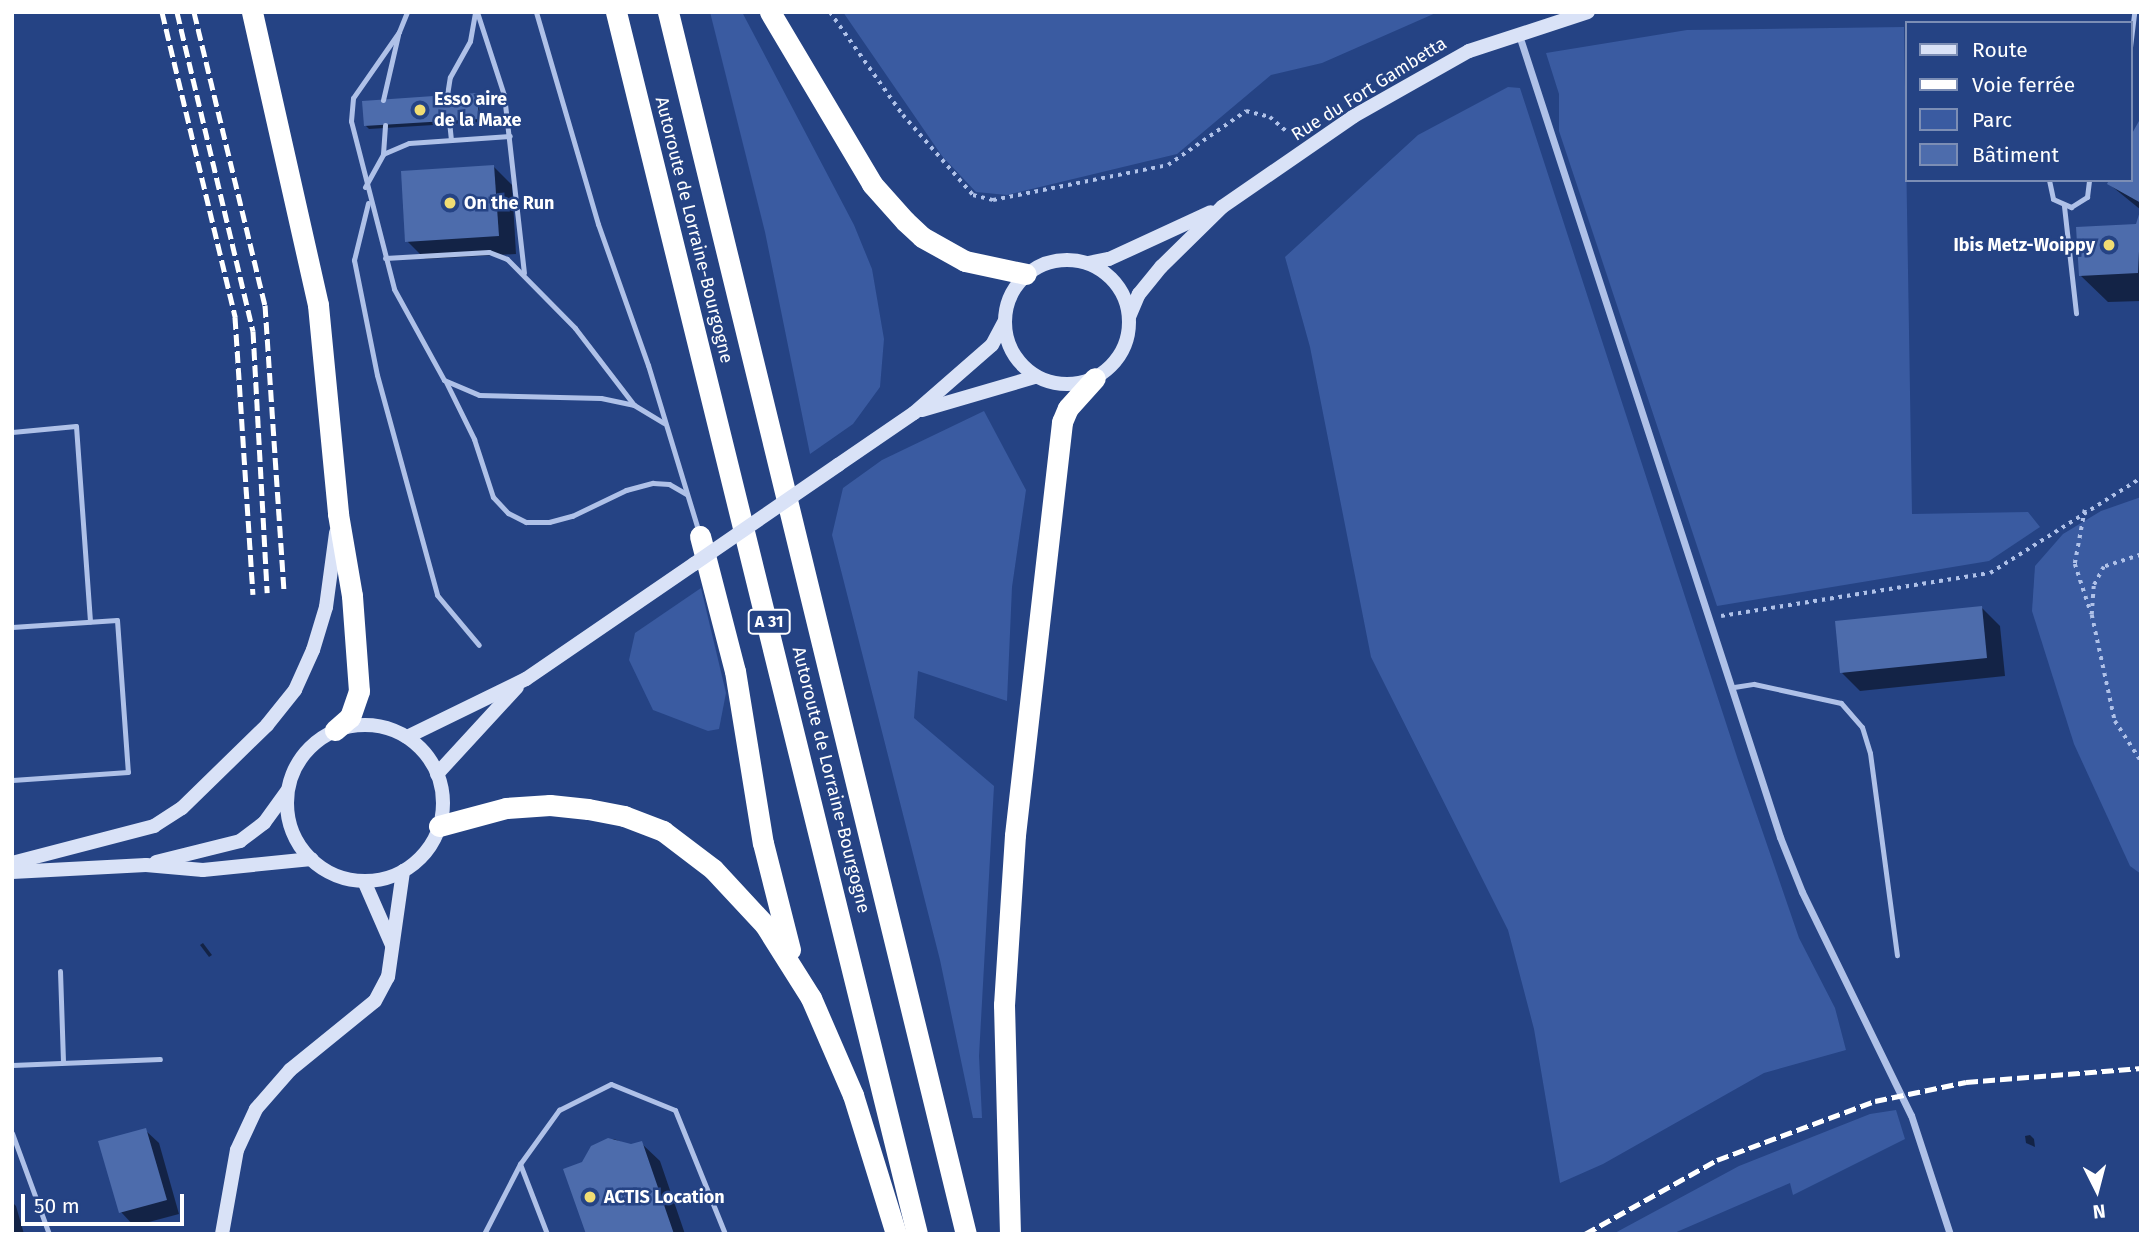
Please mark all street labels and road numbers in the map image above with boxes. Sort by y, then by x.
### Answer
street label: Rue du Fort Gambetta [1288,33,1450,145]
street label: Autoroute de Lorraine-Bourgogne [650,95,738,365]
road number: A 31 [746,610,792,635]
street label: Autoroute de Lorraine-Bourgogne [787,645,875,915]

